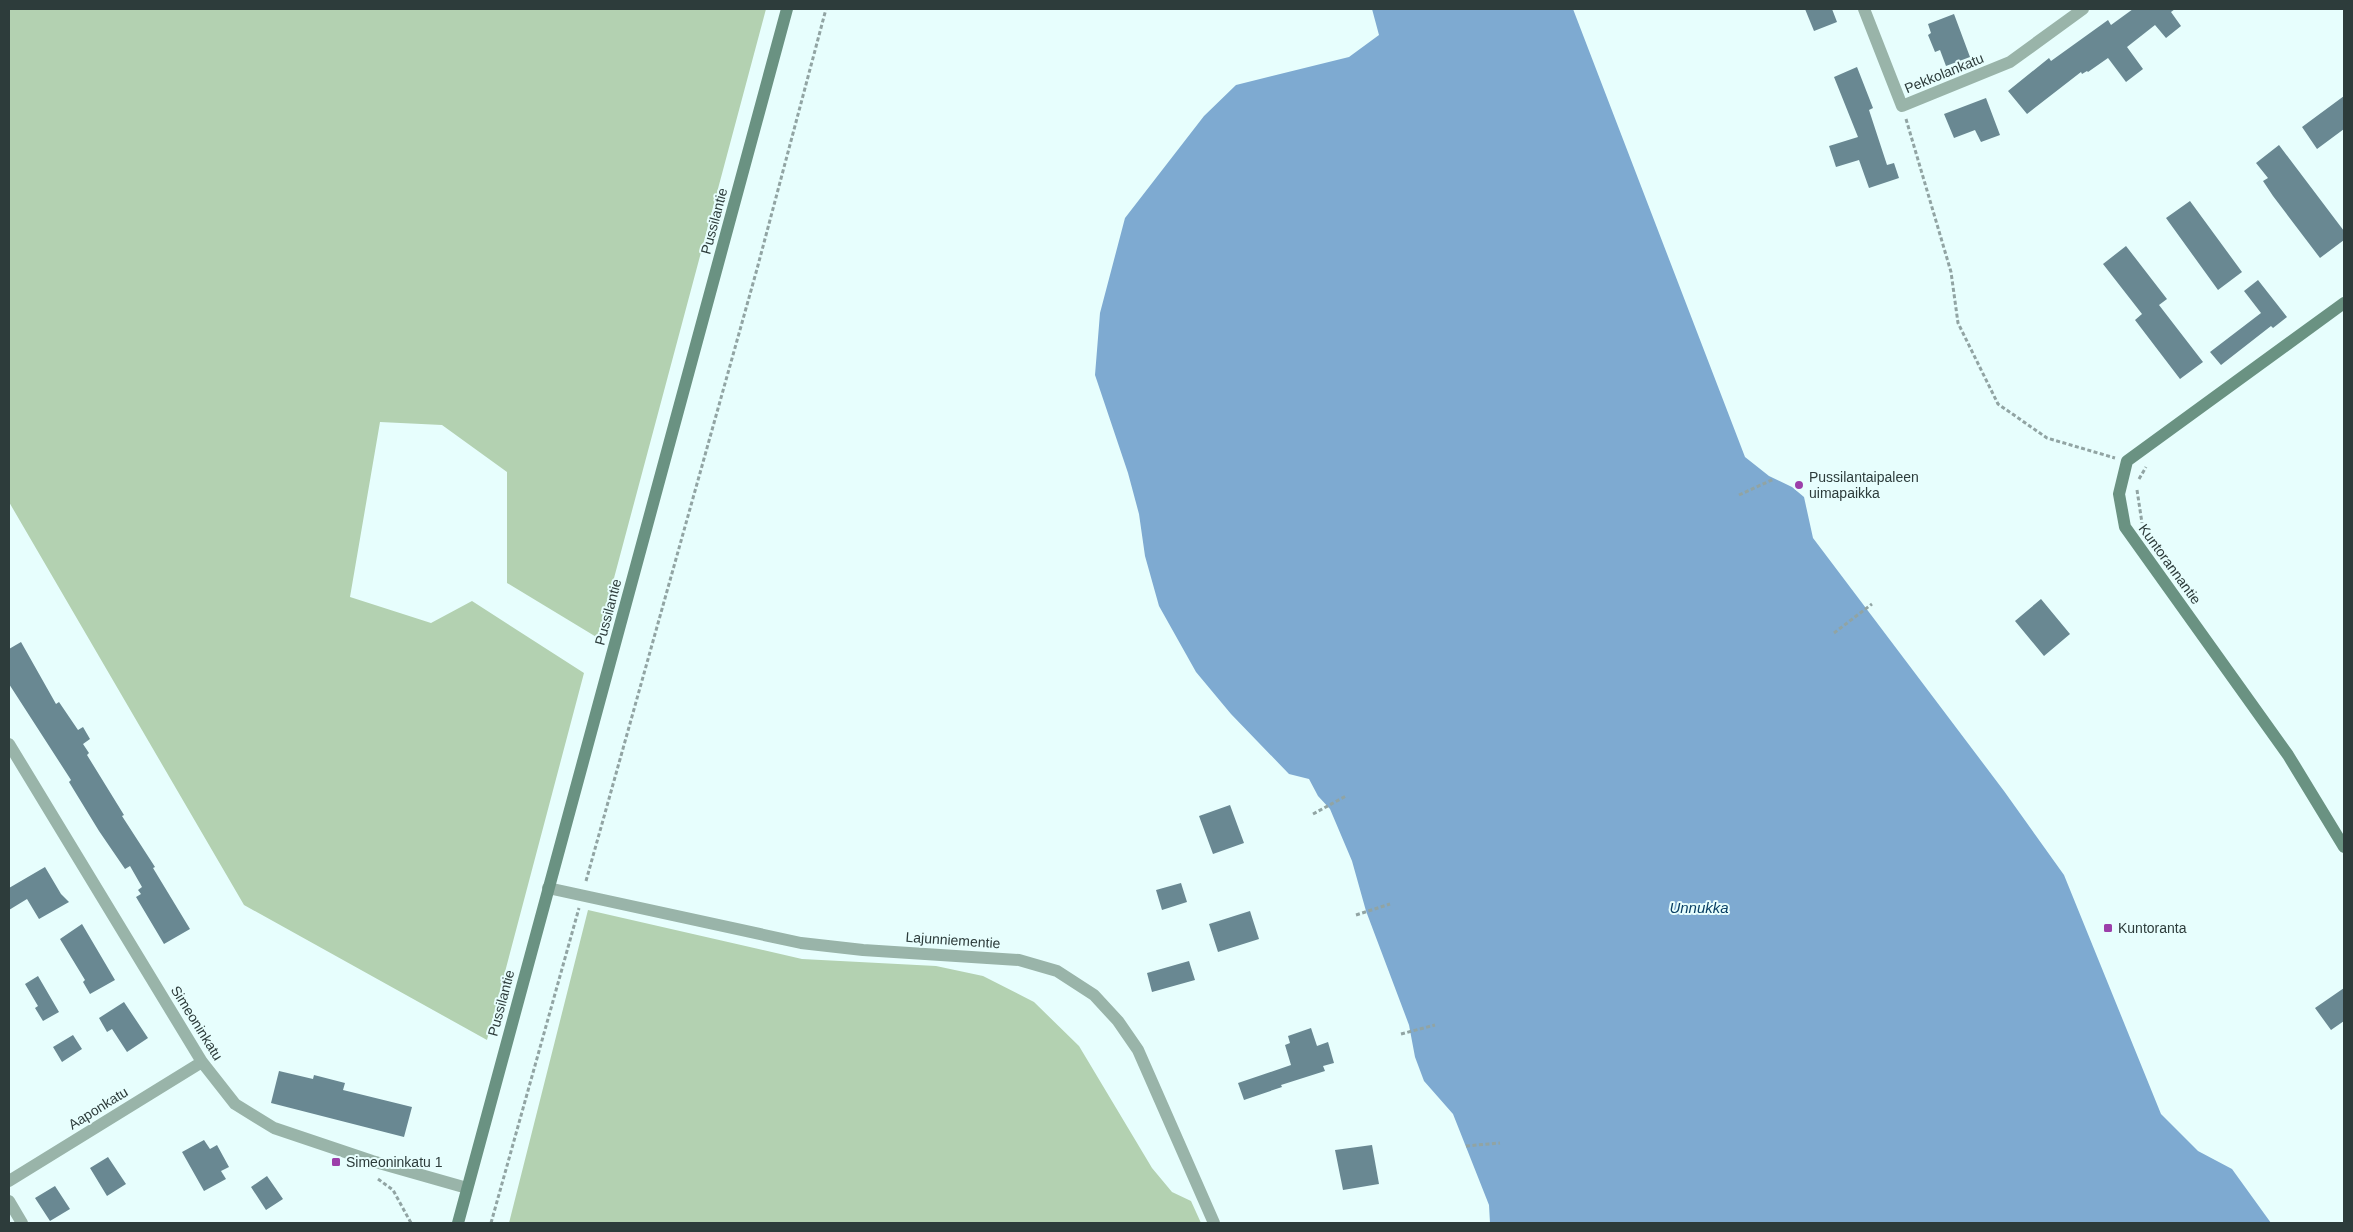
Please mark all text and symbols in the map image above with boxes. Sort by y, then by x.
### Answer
street label: Pekkolankatu [1902,50,1986,96]
street label: Pussilantie [698,186,731,256]
place label: Pussilantaipaleen uimapaikka [1809,469,1919,501]
marker: Pussilantaipaleen uimapaikka [1793,479,1805,491]
street label: Kuntorannantie [2136,521,2205,607]
street label: Pussilantie [592,577,625,647]
water label: Unnukka [1669,899,1729,916]
place label: Kuntoranta [2118,920,2187,936]
marker: Kuntoranta [2102,922,2114,934]
street label: Lajunniementie [905,929,1001,951]
street label: Pussilantie [485,968,518,1038]
street label: Simeoninkatu [168,983,226,1063]
street label: Aaponkatu [65,1083,131,1133]
place label: Simeoninkatu 1 [346,1154,443,1170]
marker: Simeoninkatu 1 [330,1156,342,1168]

